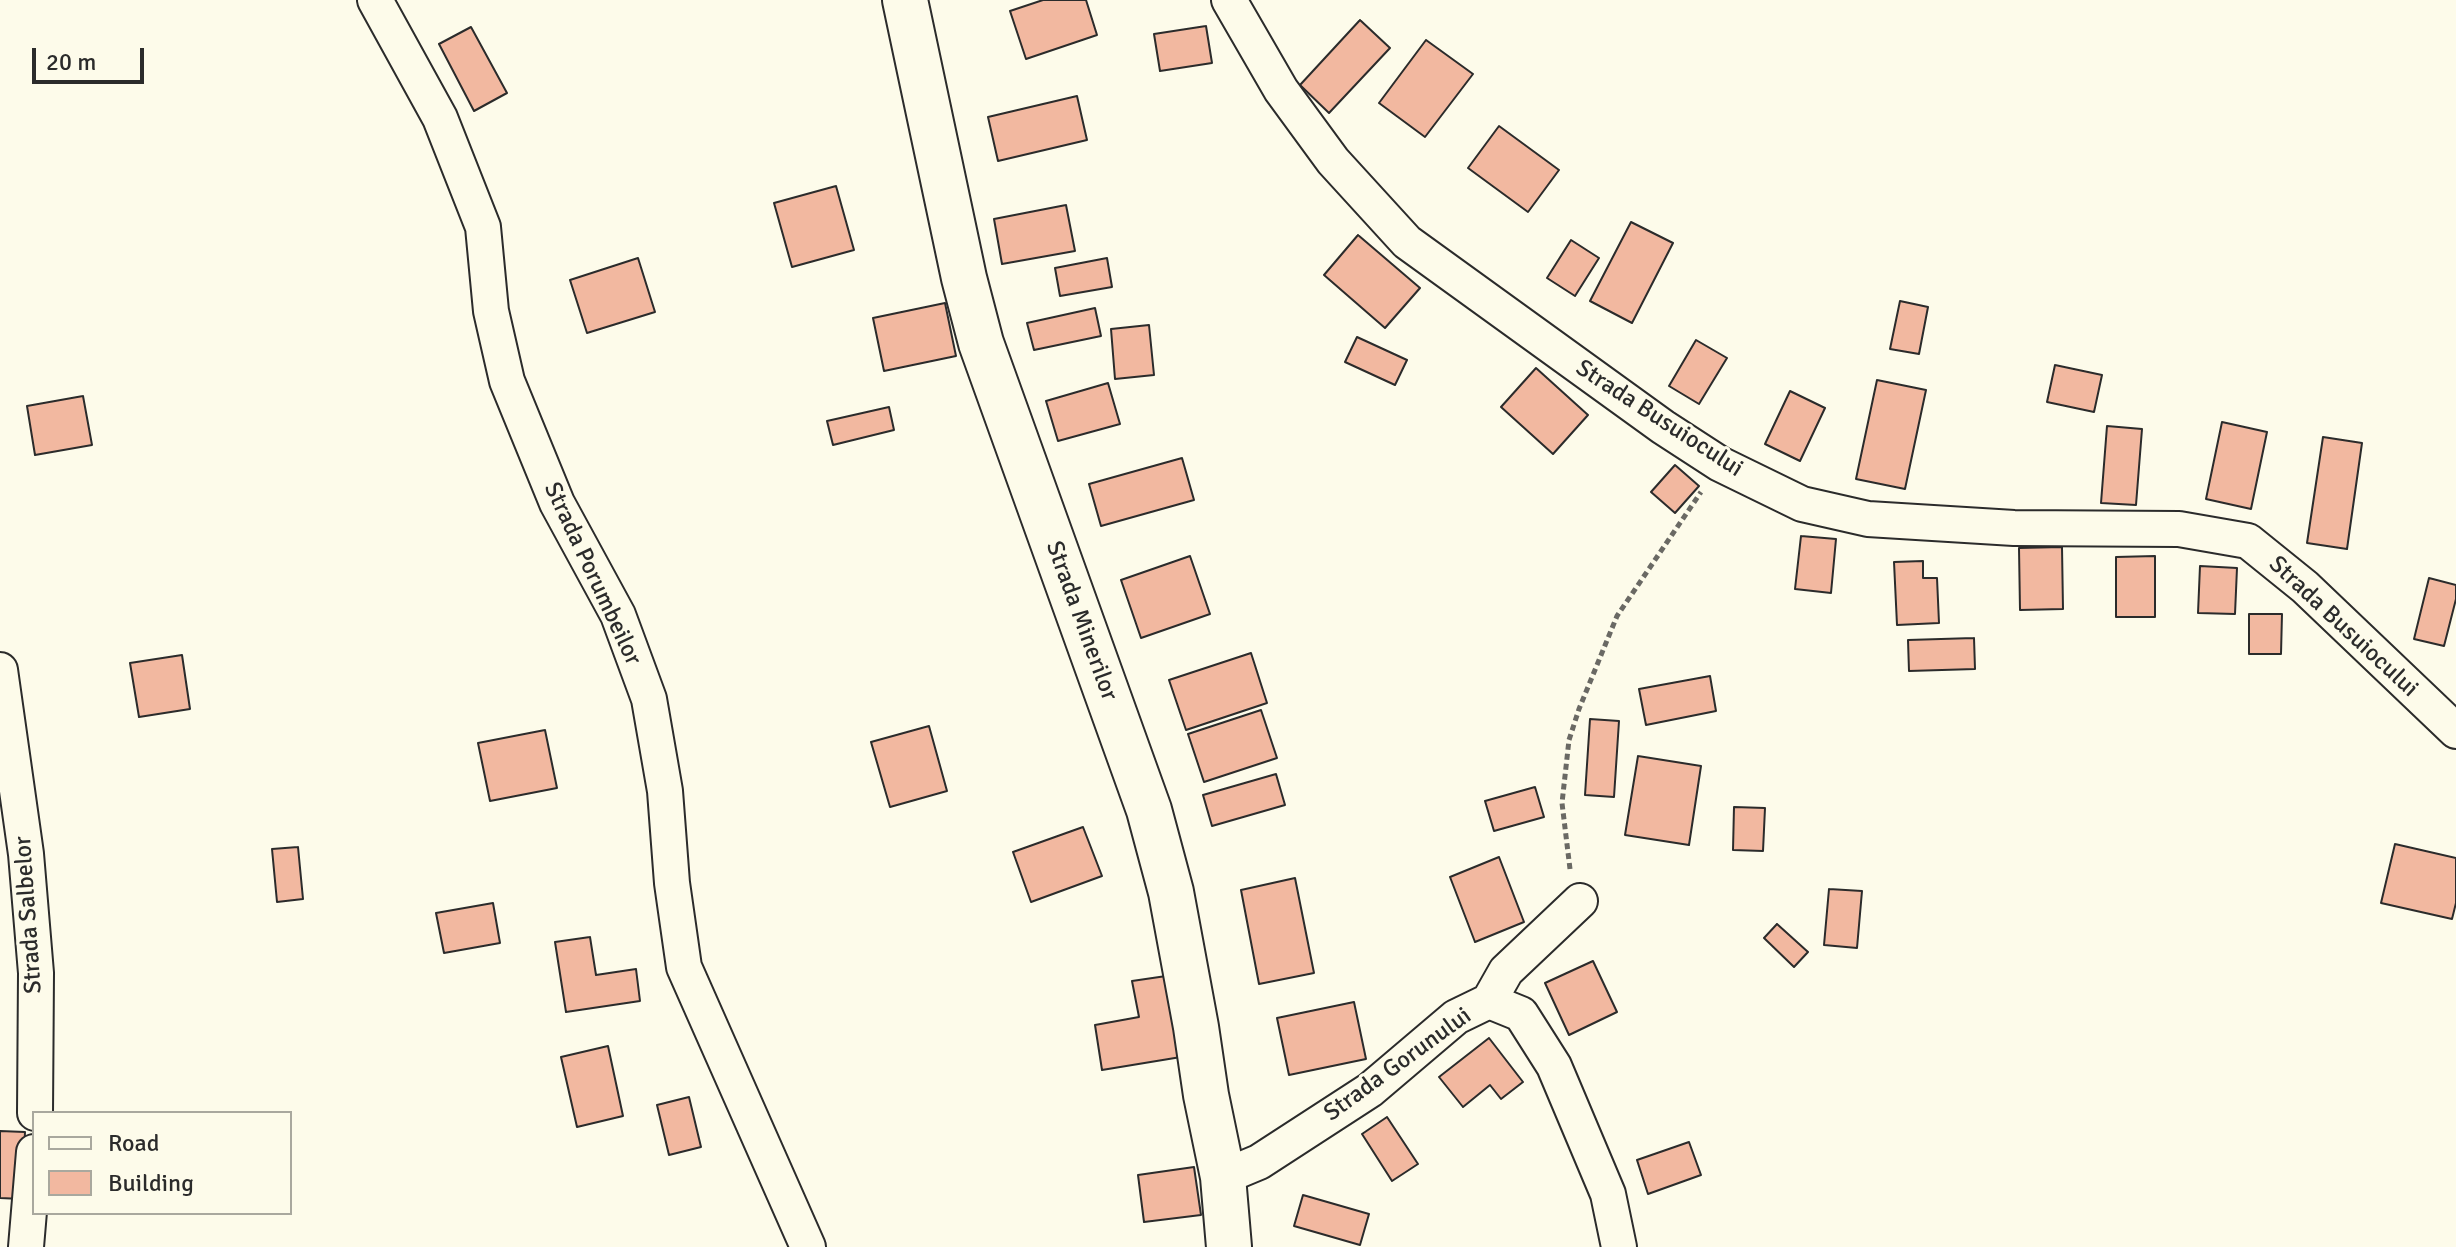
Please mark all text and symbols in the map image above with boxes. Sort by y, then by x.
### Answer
scale bar [36,32,148,82]
text: 20 m [46,47,96,77]
street label: Strada Busuiocului [1570,354,1748,484]
street label: Strada Porumbeilor [537,478,647,670]
street label: Strada Minerilor [1039,537,1123,705]
street label: Strada Busuiocului [2262,550,2424,704]
street label: Strada Salbelor [9,835,49,995]
street label: Strada Gorunului [1319,1002,1477,1128]
legend [32,1111,292,1215]
text: Road [108,1128,159,1158]
text: Building [108,1168,194,1198]

